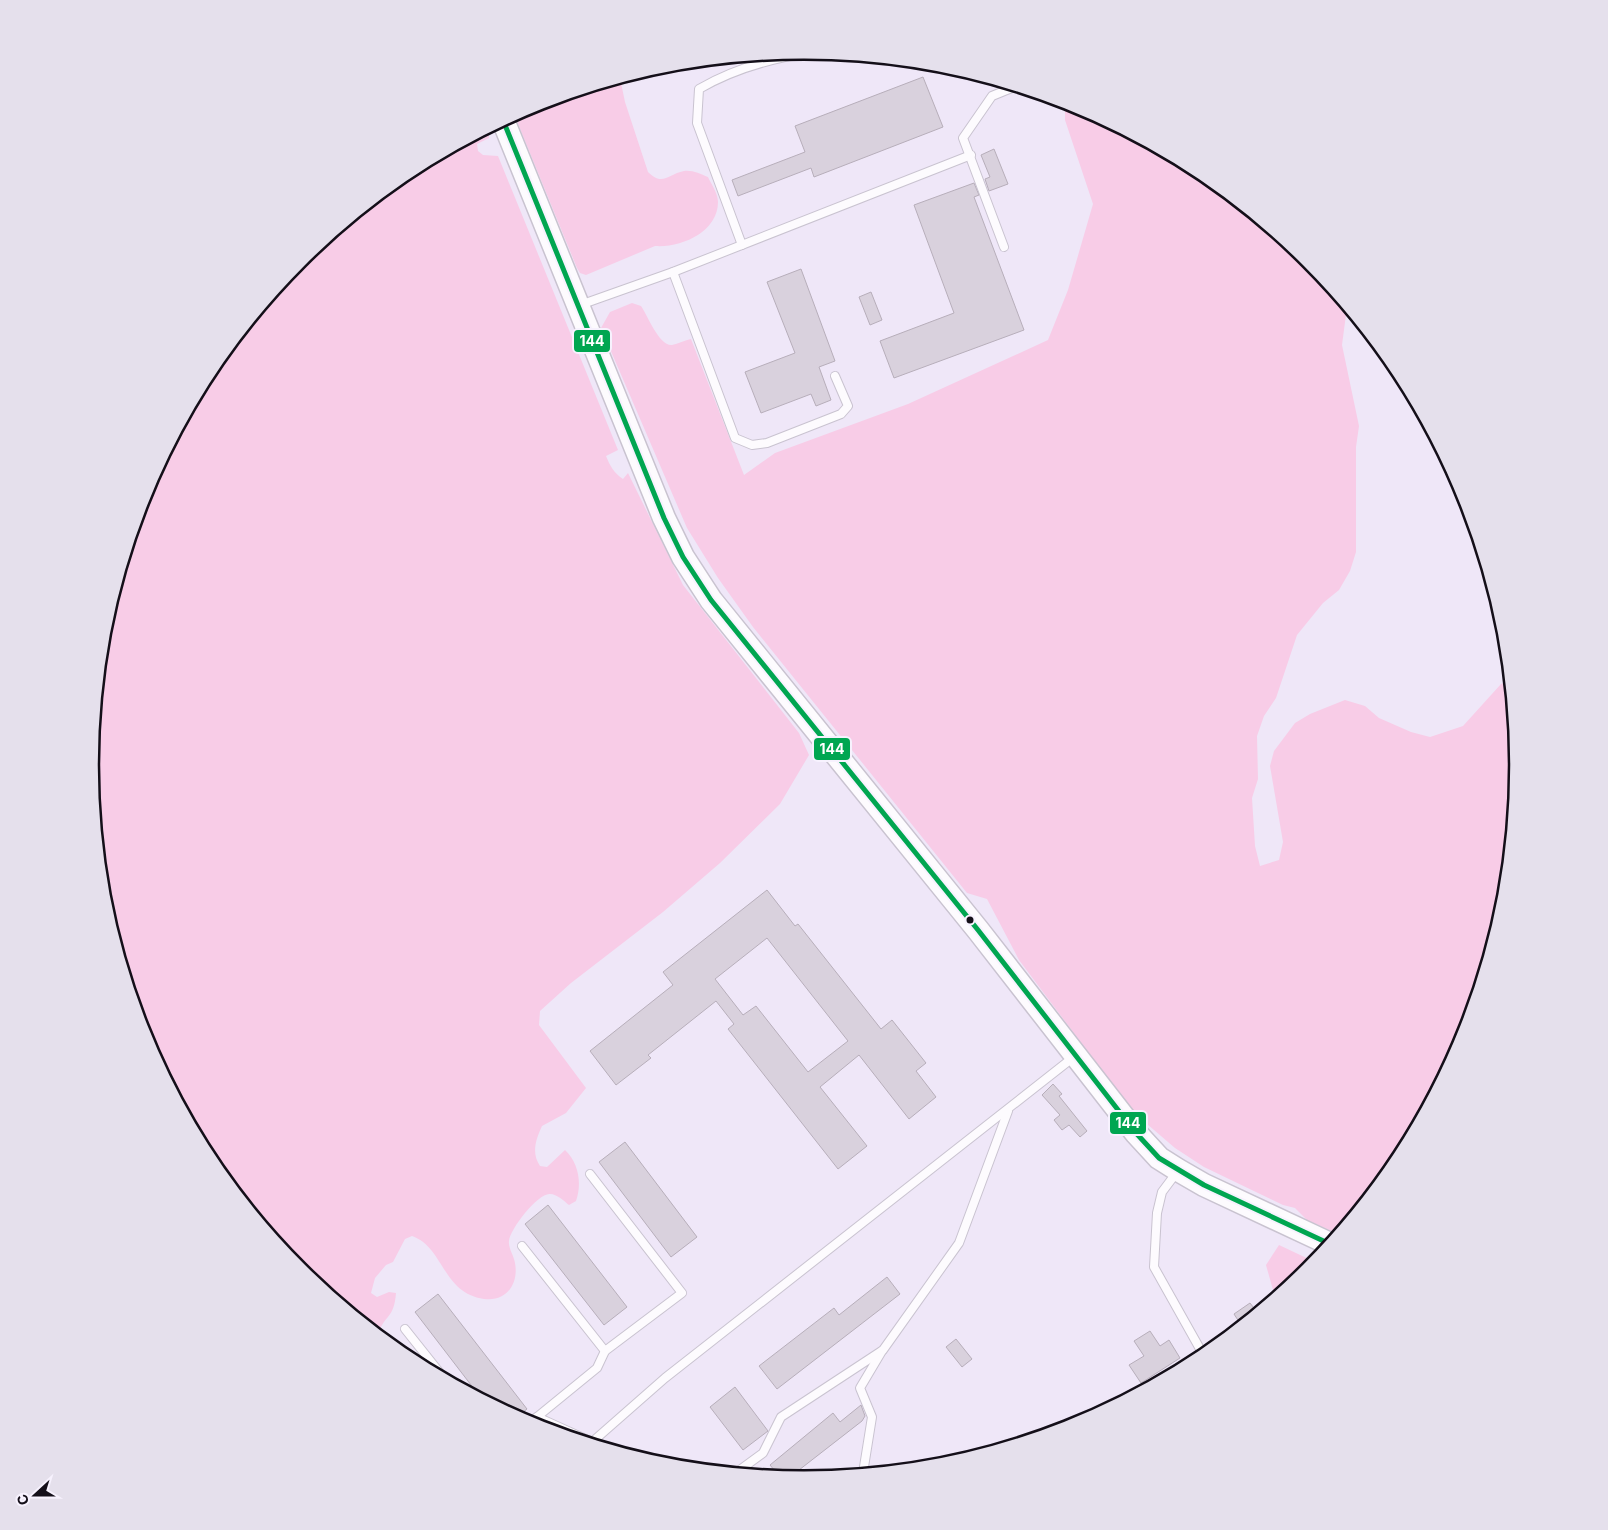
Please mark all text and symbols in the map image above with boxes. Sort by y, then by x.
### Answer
line badge: 144 [573,329,611,353]
text: 144 [580,332,604,349]
line badge: 144 [813,737,851,761]
text: 144 [820,740,844,757]
unlabelled marker [965,915,975,925]
line badge: 144 [1109,1111,1147,1135]
text: 144 [1116,1114,1140,1131]
north arrow [10,1470,60,1520]
text: С [13,1492,32,1508]

